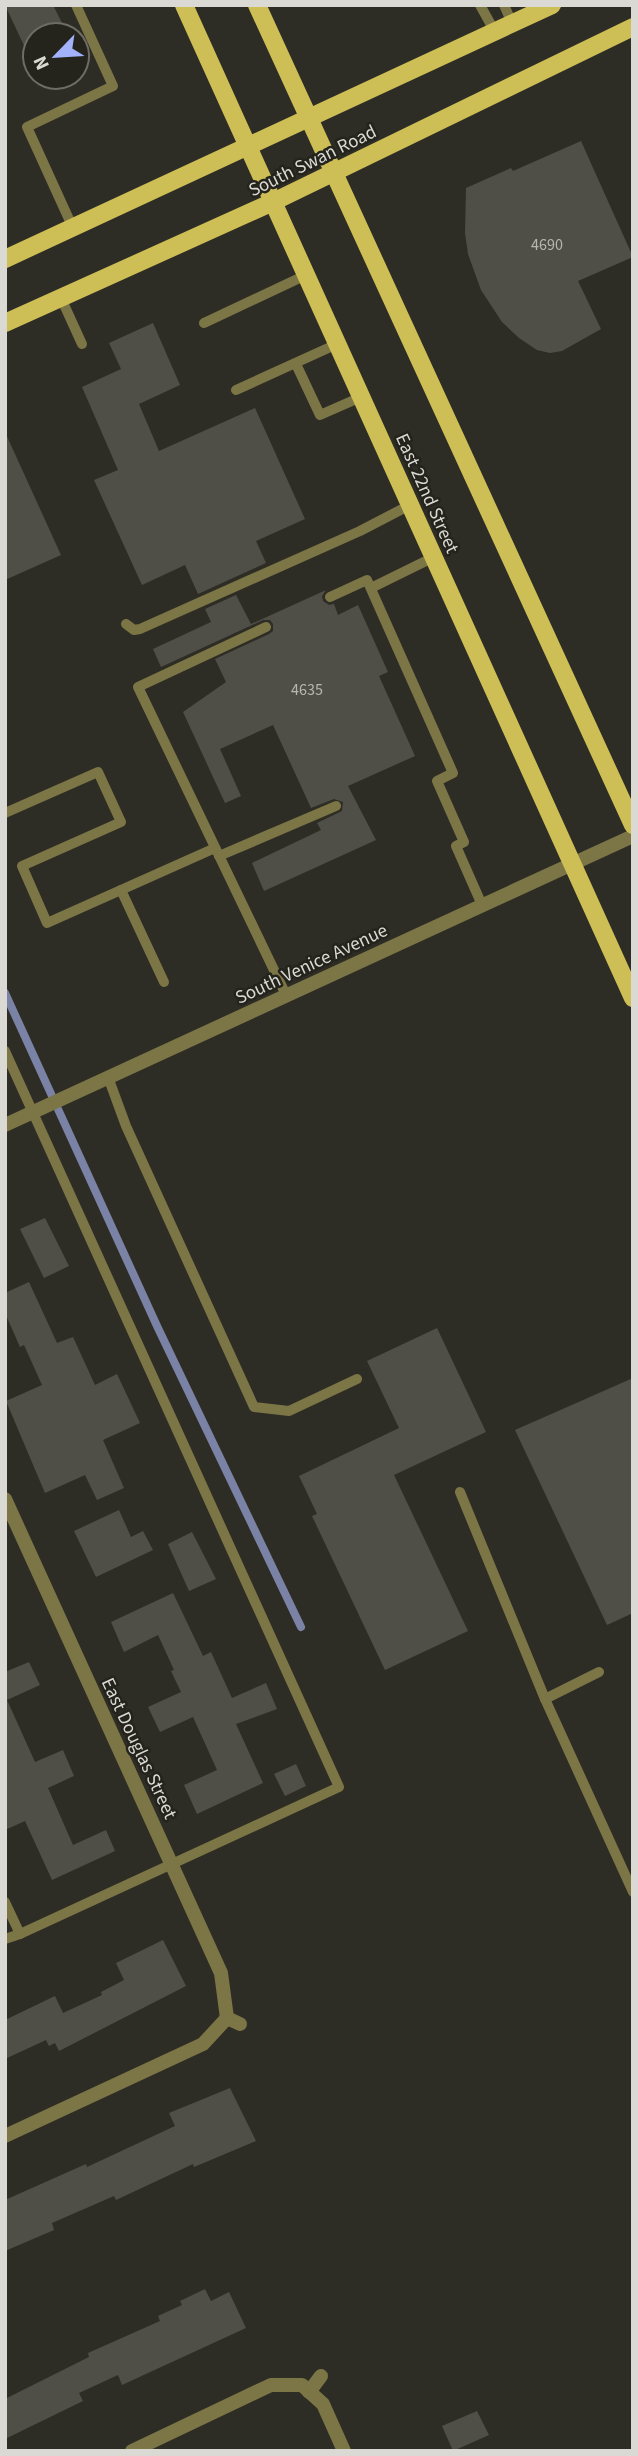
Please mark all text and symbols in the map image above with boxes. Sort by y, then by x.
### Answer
north arrow [21,21,91,91]
text: N [27,51,57,74]
street label: South Swan Road [244,119,381,204]
house number: 4690 [531,234,563,256]
street label: East 22nd Street [388,429,465,558]
house number: 4635 [291,679,323,701]
street label: South Venice Avenue [231,917,392,1012]
street label: East Douglas Street [94,1674,183,1824]

